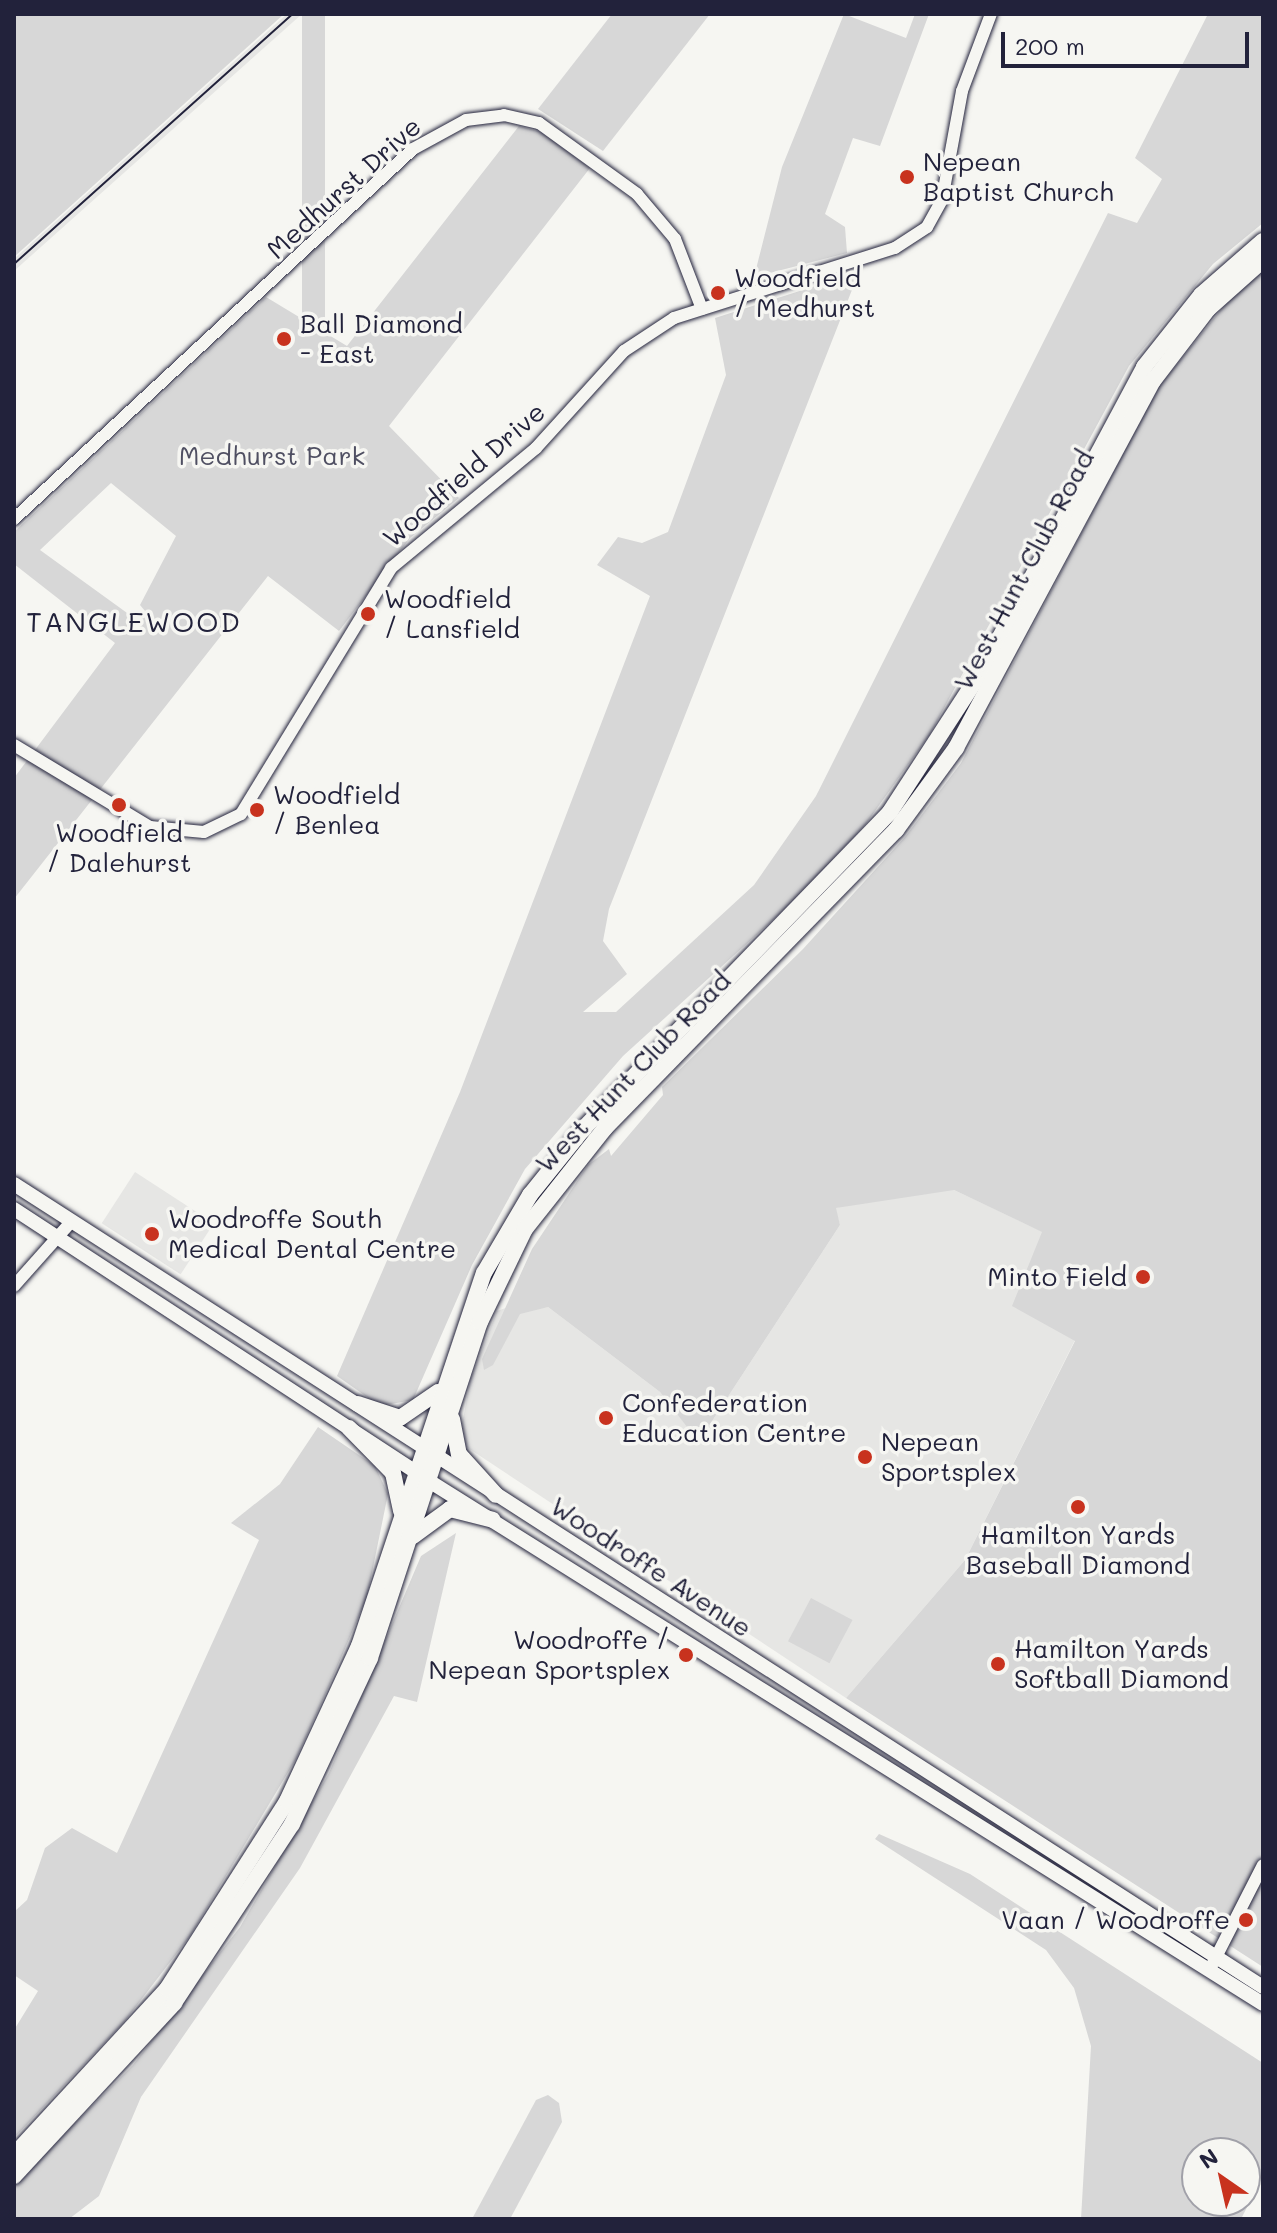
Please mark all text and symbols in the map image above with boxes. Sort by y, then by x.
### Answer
scale bar [1005,16,1253,66]
text: 200 m [1015,30,1085,61]
street label: Medhurst Drive [261,111,427,265]
place label: Nepean Baptist Church [923,146,1114,208]
marker: Nepean Baptist Church [898,168,916,186]
place label: Woodfield / Medhurst [734,262,875,324]
marker: Woodfield / Medhurst [709,284,727,302]
place label: Ball Diamond - East [300,308,463,370]
marker: Ball Diamond - East [275,330,293,348]
street label: Woodfield Drive [377,396,551,554]
park label: Medhurst Park [179,440,365,472]
street label: West Hunt Club Road [948,445,1100,695]
place label: Woodfield / Lansfield [384,583,520,644]
district label: TANGLEWOOD [26,604,242,638]
marker: Woodfield / Lansfield [359,605,377,623]
place label: Woodfield / Benlea [273,779,400,840]
marker: Woodfield / Dalehurst [110,796,128,814]
marker: Woodfield / Benlea [248,801,266,819]
place label: Woodfield / Dalehurst [47,817,191,878]
street label: West Hunt Club Road [529,965,737,1179]
place label: Woodroffe South Medical Dental Centre [168,1203,456,1264]
marker: Woodroffe South Medical Dental Centre [143,1225,161,1243]
place label: Minto Field [987,1261,1127,1293]
marker: Minto Field [1134,1268,1152,1286]
place label: Confederation Education Centre [622,1387,846,1448]
marker: Confederation Education Centre [597,1409,615,1427]
place label: Nepean Sportsplex [881,1426,1016,1488]
marker: Nepean Sportsplex [856,1448,874,1466]
street label: Woodroffe Avenue [545,1490,757,1644]
marker: Hamilton Yards Baseball Diamond [1069,1498,1087,1516]
place label: Hamilton Yards Baseball Diamond [966,1519,1190,1580]
place label: Woodroffe / Nepean Sportsplex [429,1624,670,1686]
place label: Hamilton Yards Softball Diamond [1014,1633,1229,1694]
marker: Woodroffe / Nepean Sportsplex [677,1646,695,1664]
marker: Hamilton Yards Softball Diamond [989,1655,1007,1673]
place label: Vaan / Woodroffe [1001,1904,1230,1936]
marker: Vaan / Woodroffe [1237,1911,1255,1929]
north arrow [1181,2137,1261,2217]
text: N [1193,2142,1223,2175]

